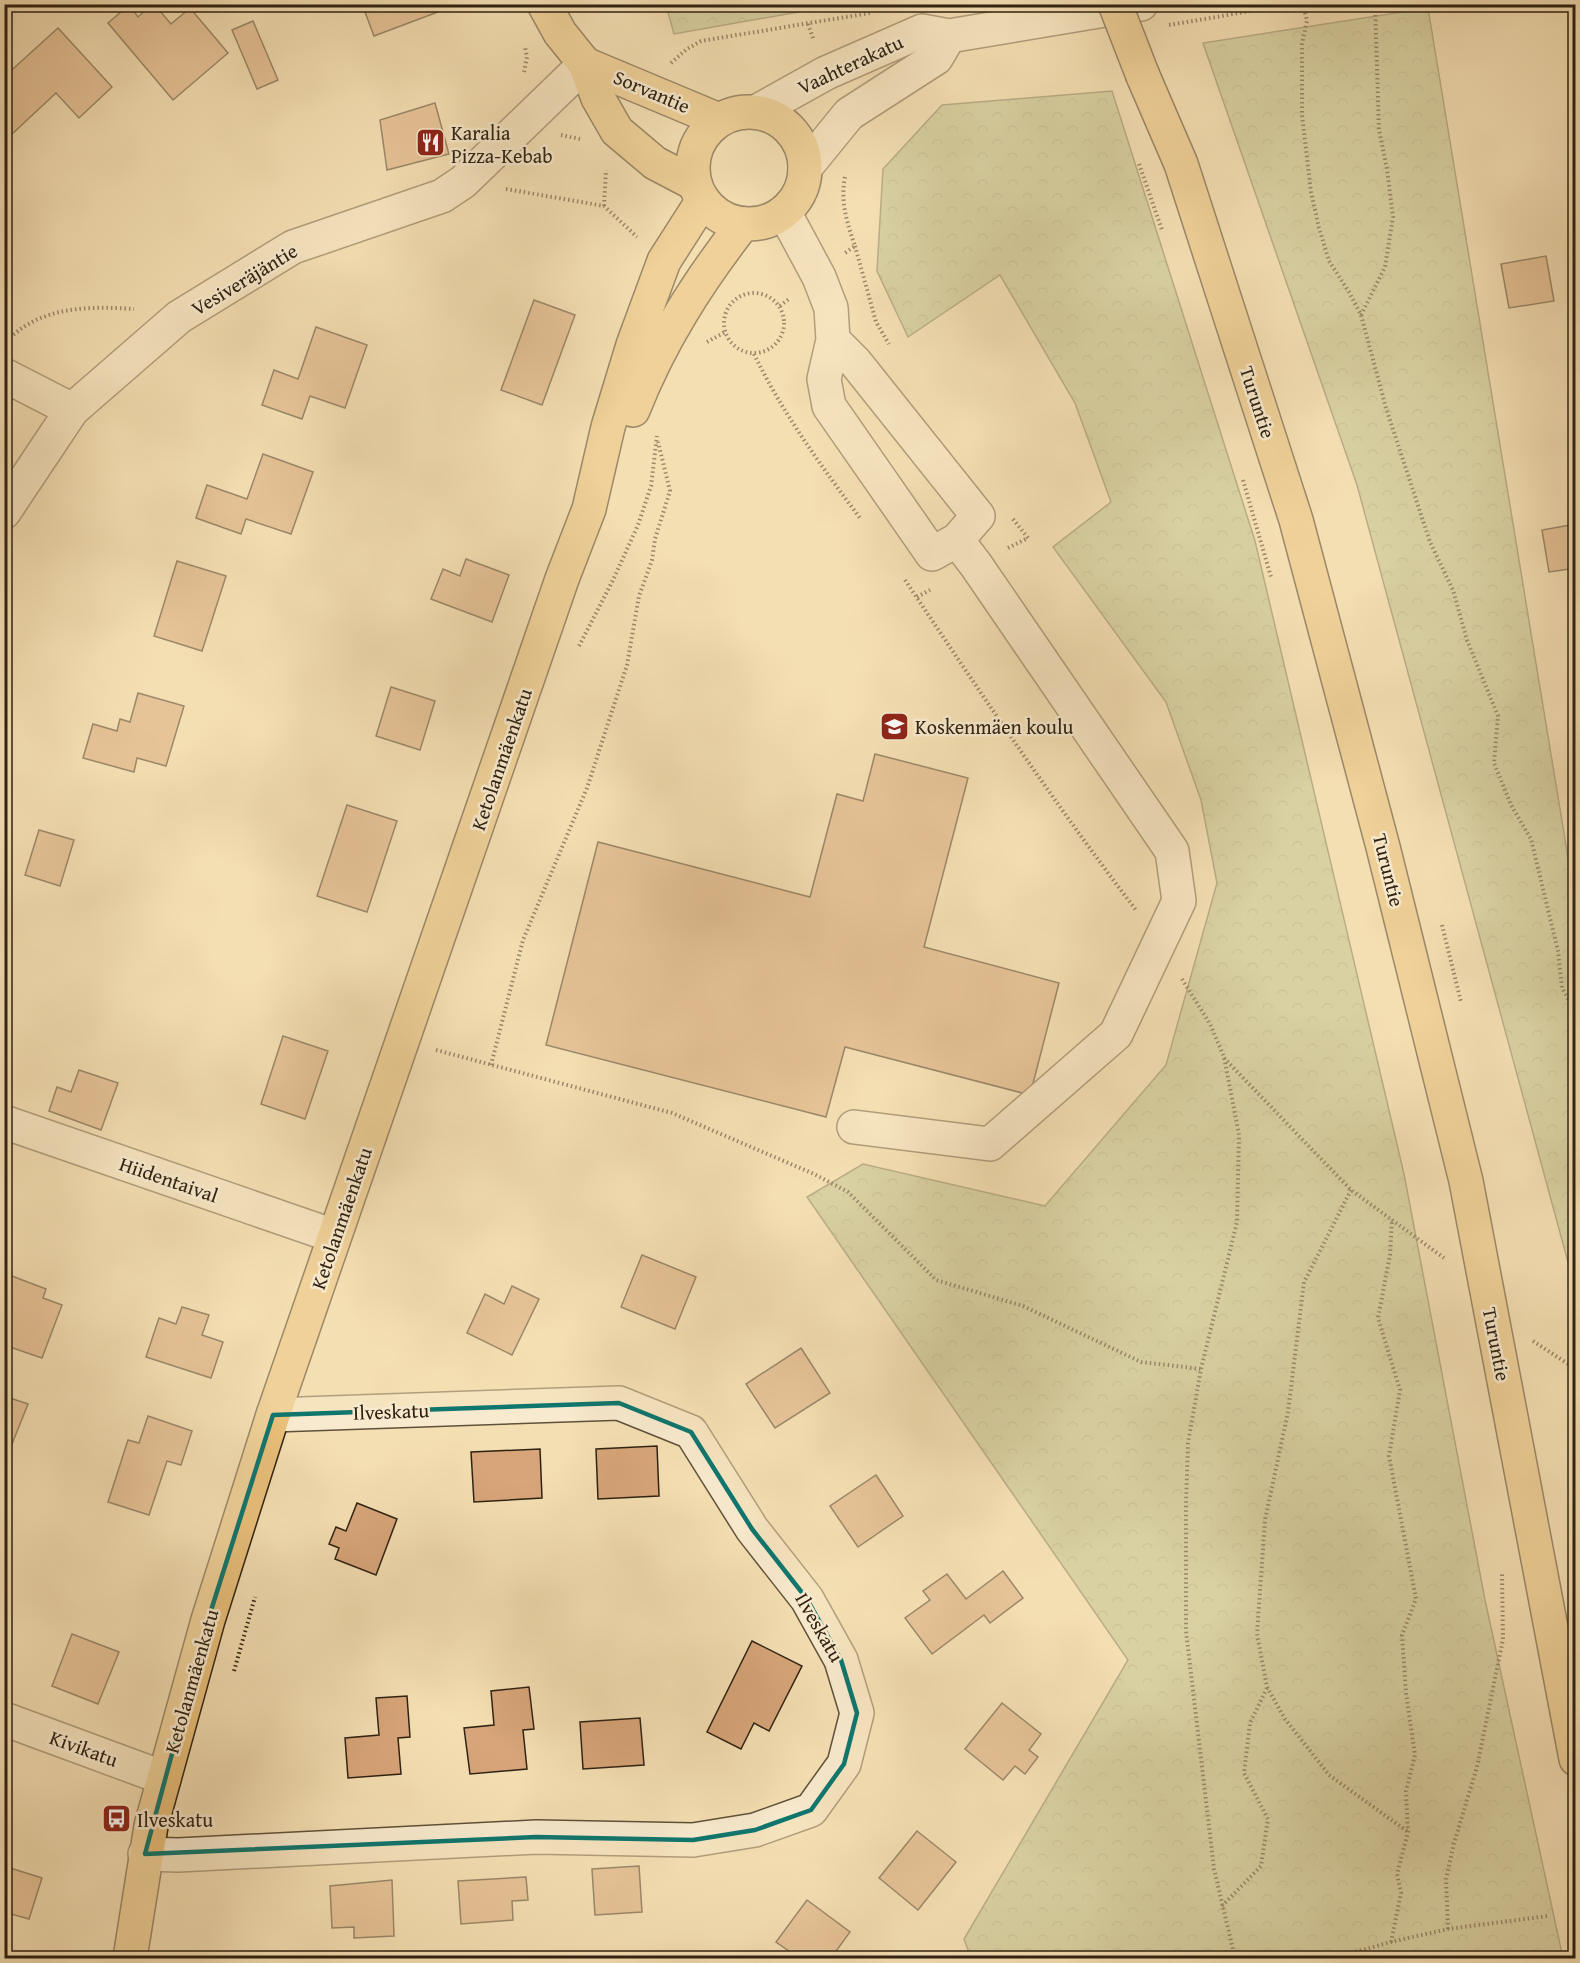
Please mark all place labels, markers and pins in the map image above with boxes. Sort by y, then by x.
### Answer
place label: Karalia Pizza-Kebab [451,118,553,170]
restaurant icon: Karalia Pizza-Kebab [414,127,446,159]
school or university icon: Koskenmäen koulu [878,710,910,742]
place label: Koskenmäen koulu [915,712,1074,741]
bus stop icon: Ilveskatu [100,1803,132,1835]
place label: Ilveskatu [137,1805,213,1834]

